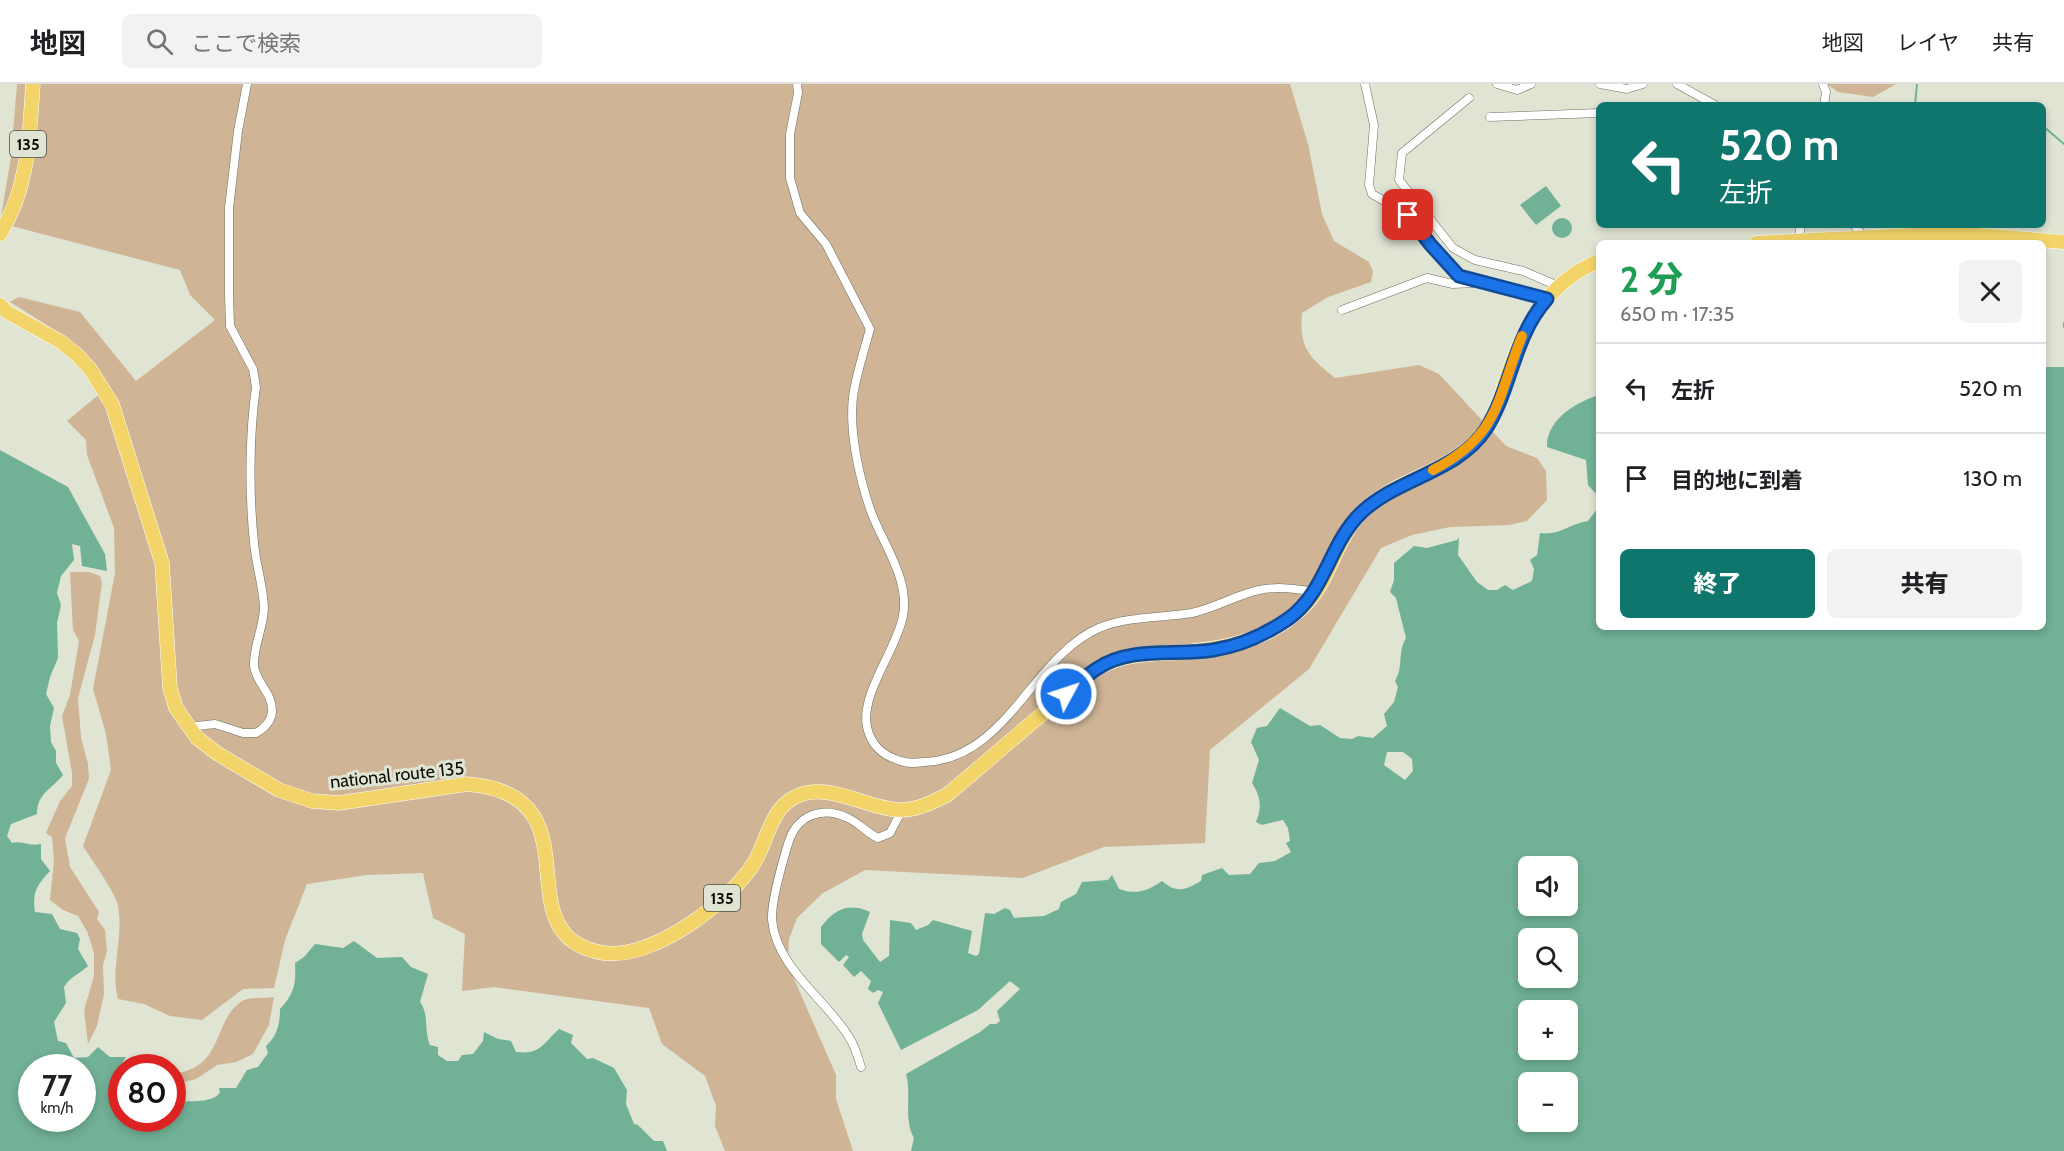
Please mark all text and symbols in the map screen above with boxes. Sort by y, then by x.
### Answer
search box [122,14,542,68]
icon: search [143,25,176,58]
text: 地図 [30,26,86,60]
text: ここで検索 [191,30,301,57]
text: 地図 [1822,30,1864,55]
text: レイヤ [1897,30,1959,55]
text: 共有 [1992,30,2034,55]
text: 520 m [1719,119,1839,171]
icon: left [1620,126,1698,204]
road number: 135 [10,131,46,157]
text: 左折 [1719,176,1773,209]
pin [1382,189,1433,240]
icon: arrive [1391,198,1424,231]
text: 2 分 [1620,257,1683,301]
button: close [1959,260,2022,323]
text: 650 m · 17:35 [1620,302,1734,326]
icon: left [1620,372,1653,405]
text: 520 m [1959,375,2022,402]
text: 左折 [1671,377,1715,404]
icon: arrive [1620,462,1653,495]
text: 130 m [1963,465,2022,492]
text: 目的地に到着 [1671,467,1803,494]
button: 終了 [1620,549,1815,618]
button: 共有 [1827,549,2022,618]
position arrow [1034,662,1098,726]
street label: national route 135 [329,757,465,793]
map controls [1518,856,1578,1132]
button: sound [1518,856,1578,916]
road number: 135 [704,885,740,911]
button: search [1518,928,1578,988]
button: + [1518,1000,1578,1060]
speed limit sign: 80 [108,1054,186,1132]
text: 77 [42,1067,72,1104]
button: − [1518,1072,1578,1132]
text: km/h [41,1099,73,1117]

